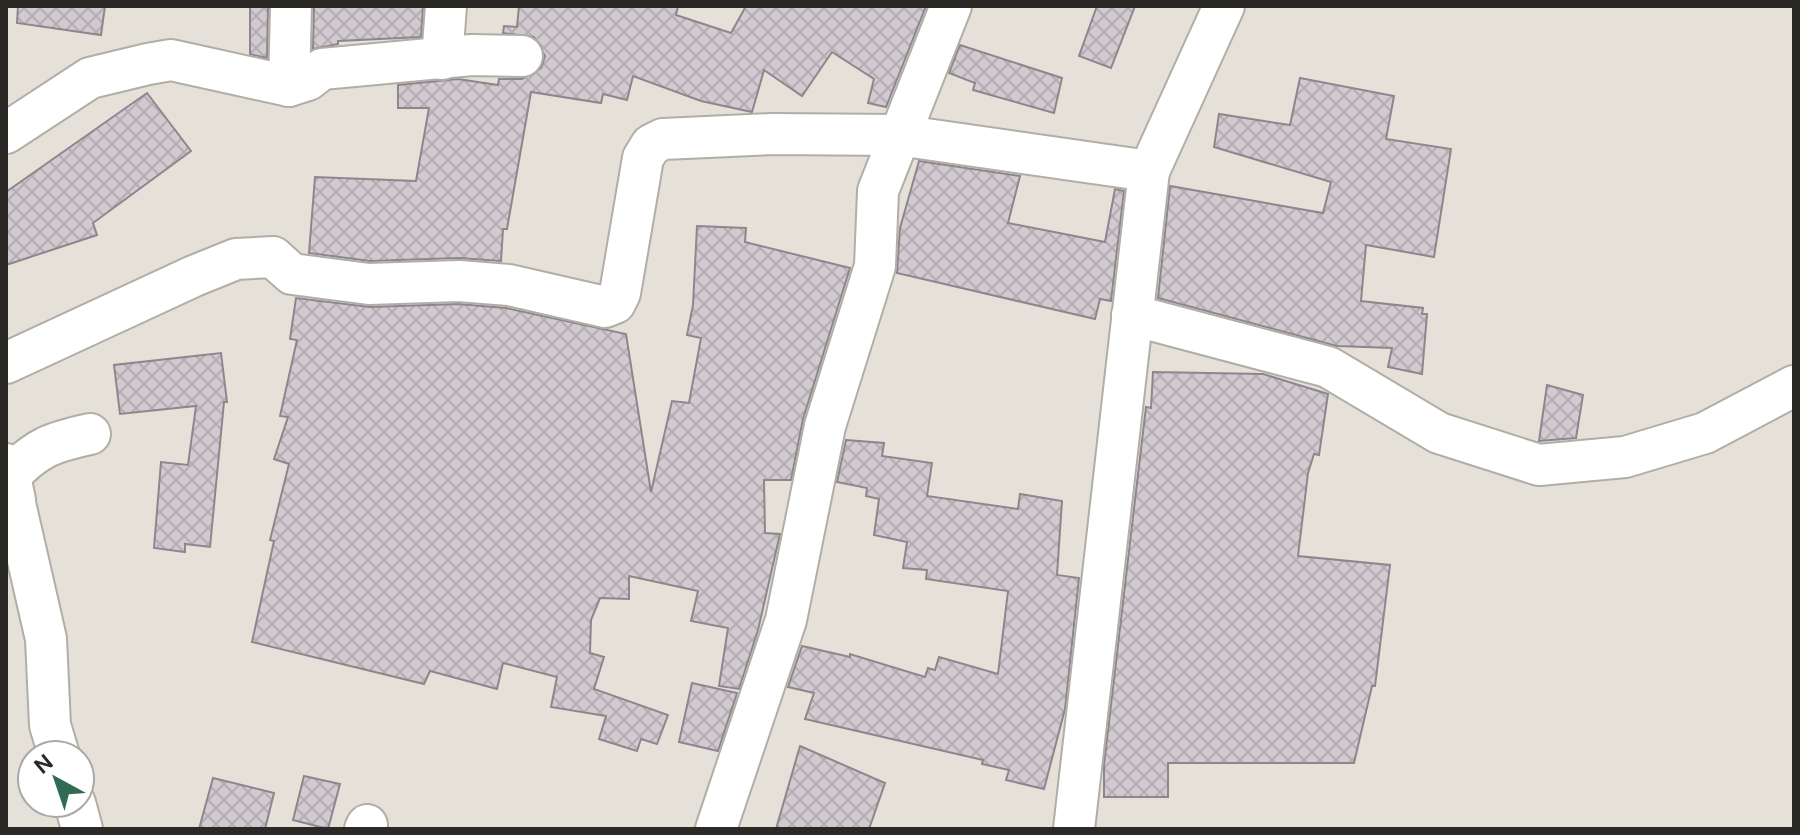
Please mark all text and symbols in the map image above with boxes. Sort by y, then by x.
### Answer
north arrow [16,739,96,819]
text: N [28,748,59,780]

